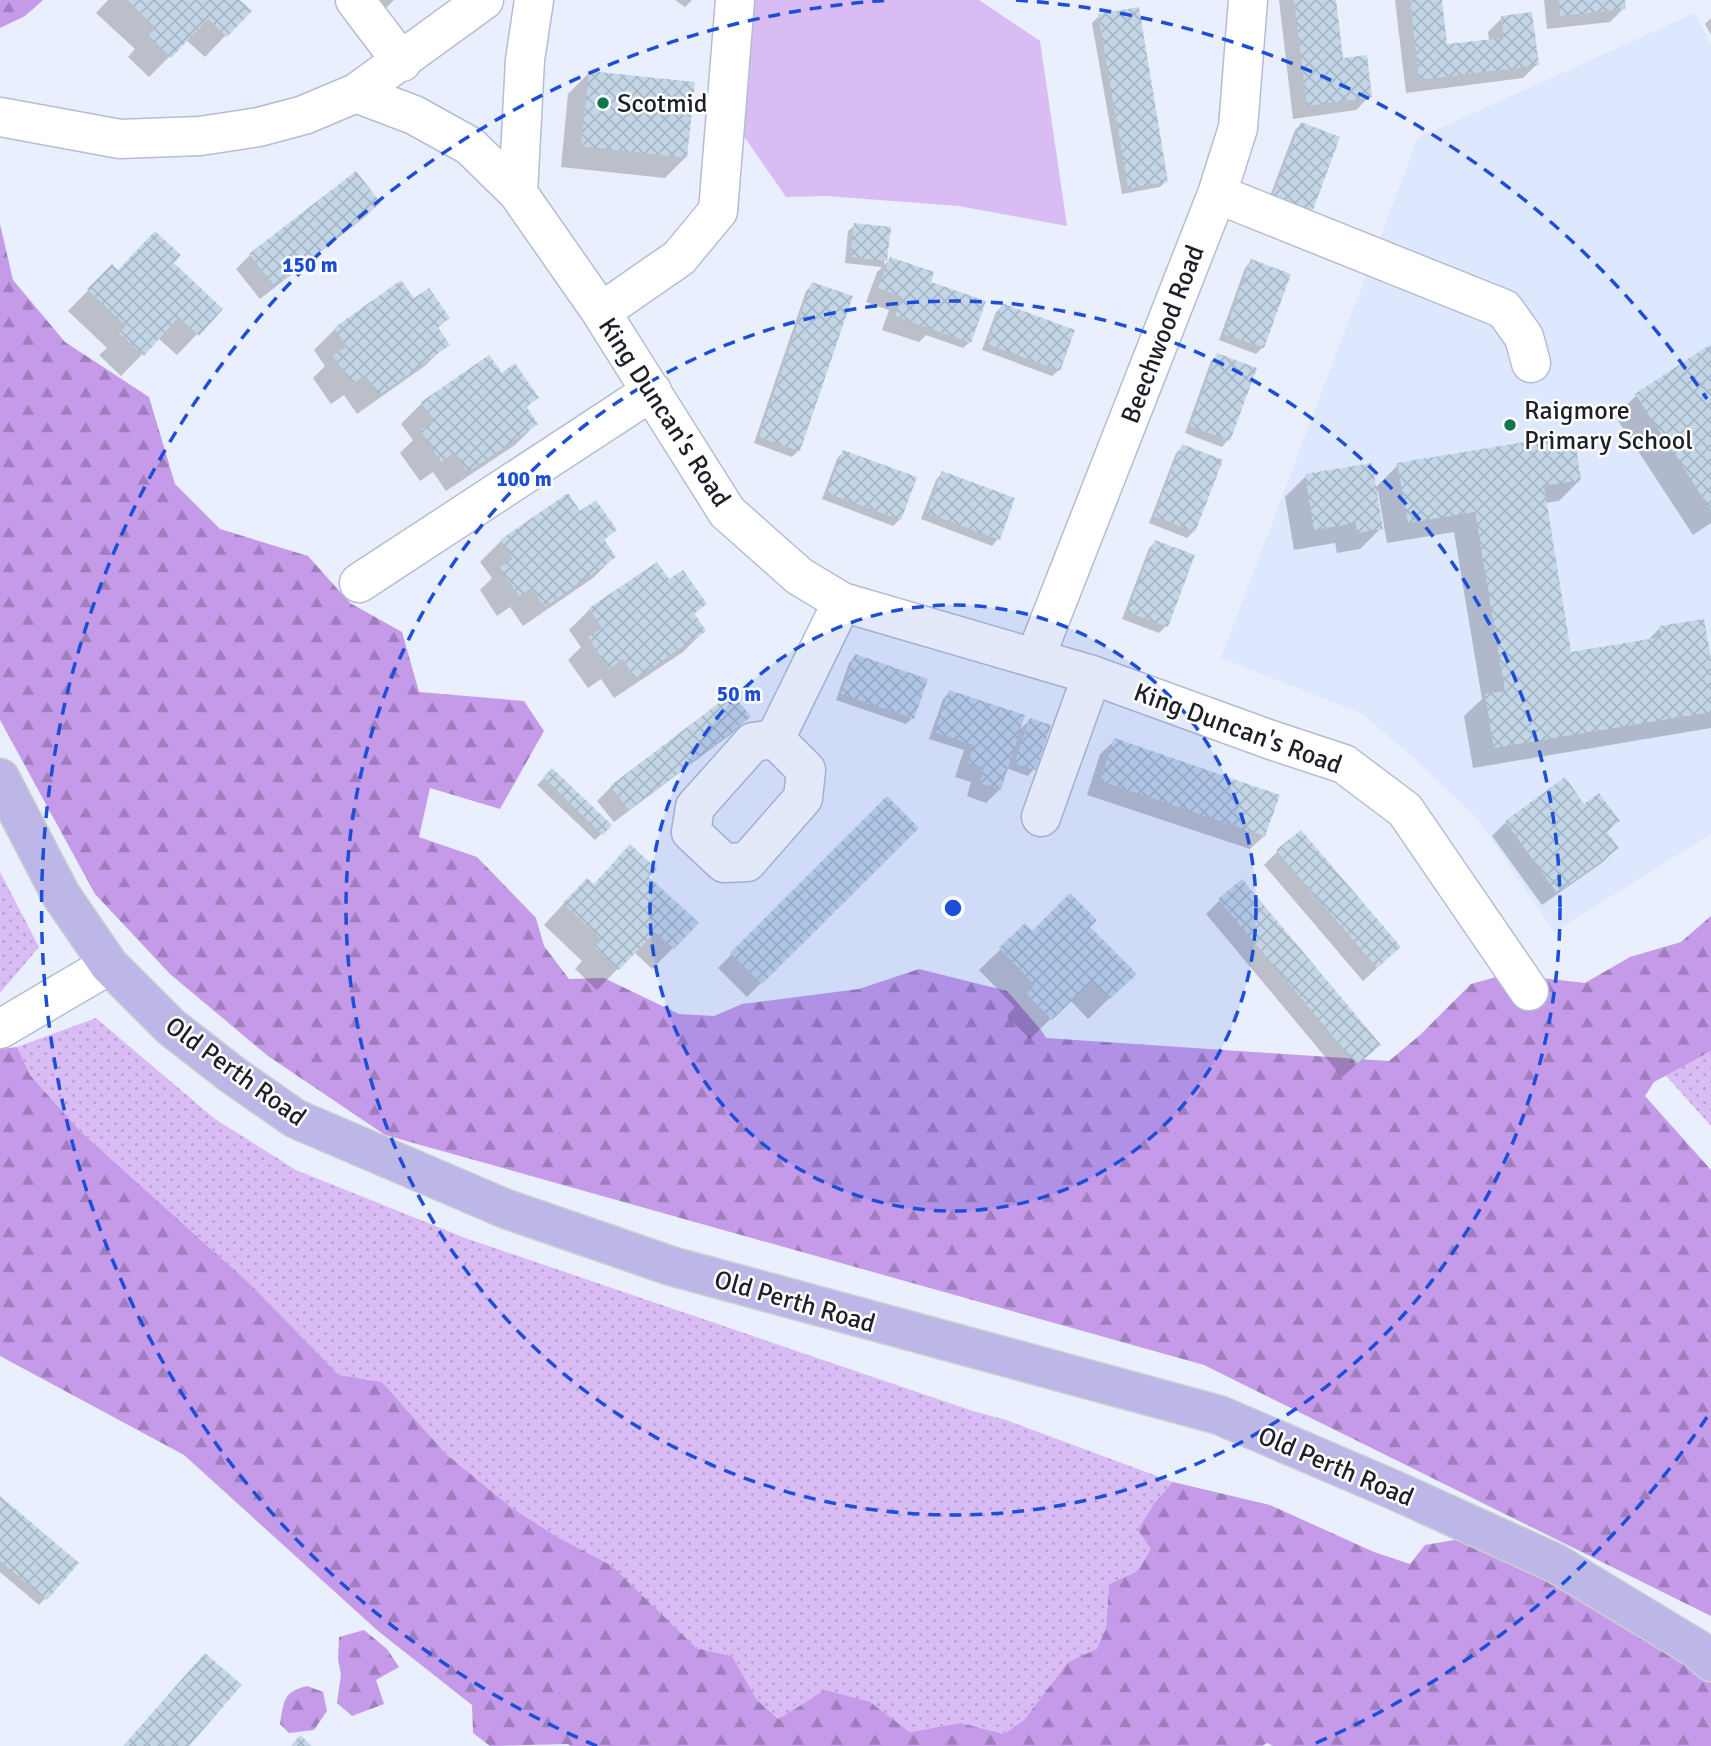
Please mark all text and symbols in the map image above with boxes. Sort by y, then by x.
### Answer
place label: Scotmid [617,88,707,120]
marker: Scotmid [595,95,611,111]
street label: Beechwood Road [1114,241,1212,428]
text: 150 m [282,252,338,278]
street label: King Duncan's Road [591,312,737,513]
place label: Raigmore Primary School [1524,395,1693,457]
marker: Raigmore Primary School [1502,417,1518,433]
text: 100 m [496,466,552,492]
street label: King Duncan's Road [1129,676,1346,781]
text: 50 m [717,681,761,707]
centre of rings [941,896,965,920]
street label: Old Perth Road [159,1010,312,1134]
street label: Old Perth Road [711,1264,879,1340]
street label: Old Perth Road [1253,1420,1418,1514]

